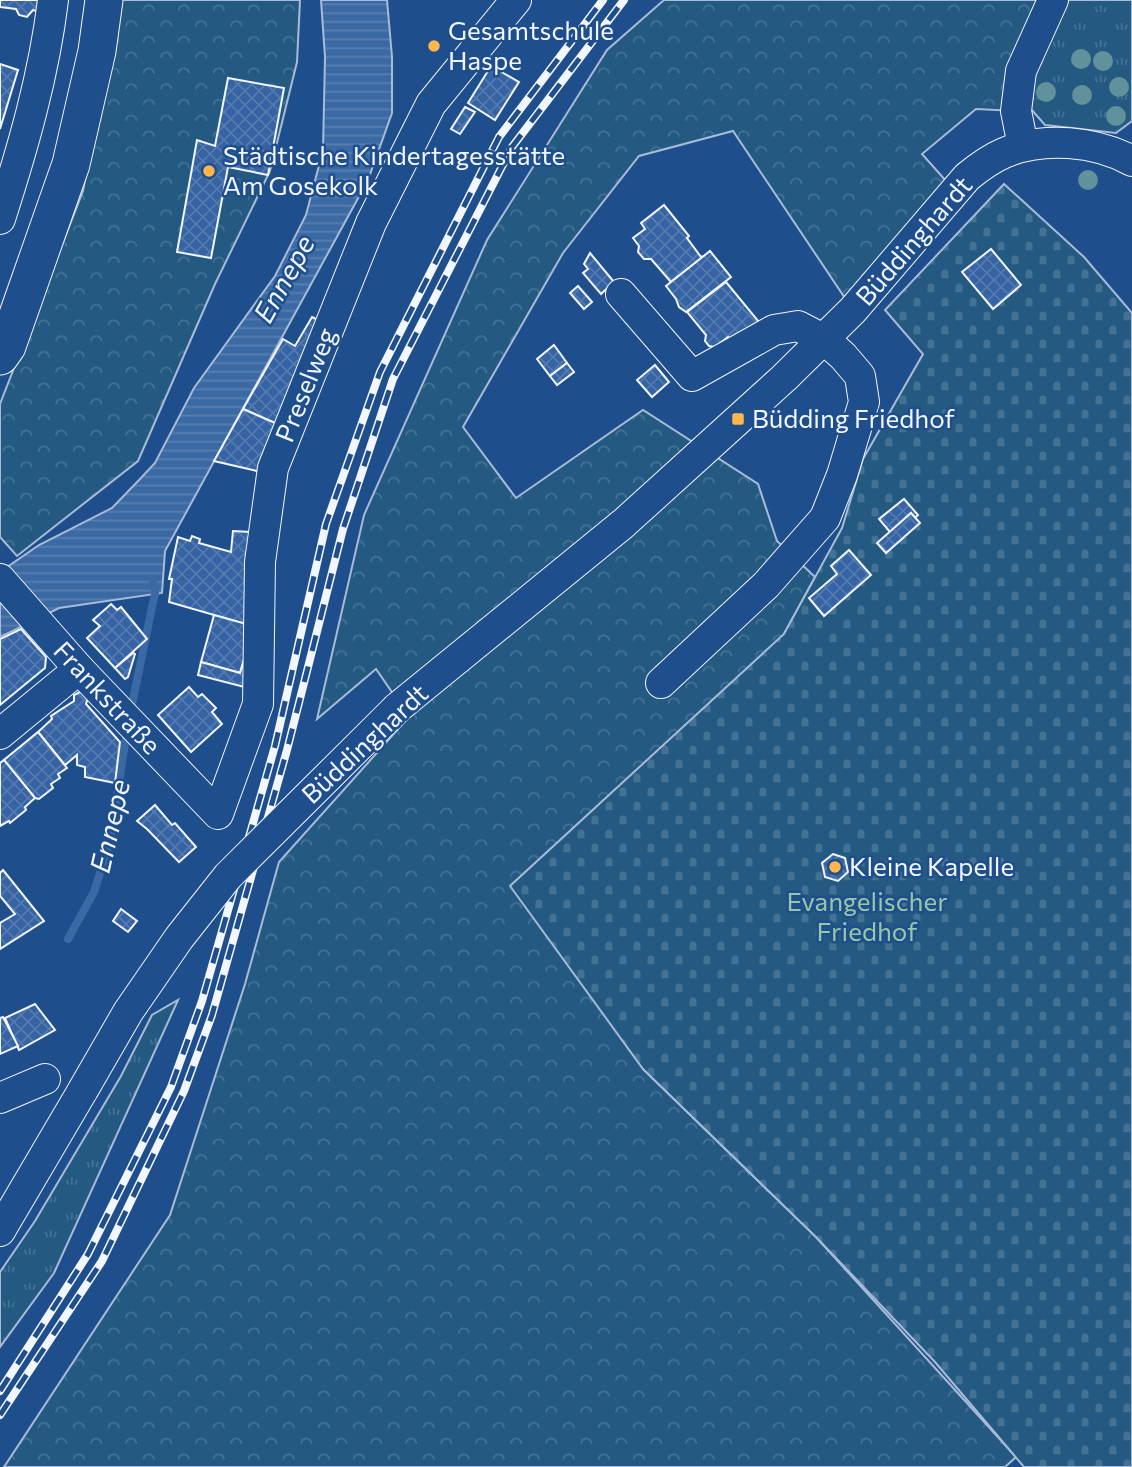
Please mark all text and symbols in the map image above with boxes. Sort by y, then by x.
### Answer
place label: Gesamtschule Haspe [448,14,614,75]
marker: Gesamtschule Haspe [426,38,442,54]
place label: Städtische Kindertagesstätte Am Gosekolk [223,139,565,200]
marker: Städtische Kindertagesstätte Am Gosekolk [201,163,217,179]
street label: Büddinghardt [848,169,977,311]
water label: Ennepe [245,229,321,328]
street label: Preselweg [268,323,342,446]
place label: Büdding Friedhof [752,402,956,433]
marker: Büdding Friedhof [730,411,746,427]
street label: Frankstraße [48,634,168,760]
street label: Büddinghardt [294,677,433,809]
water label: Ennepe [82,776,136,876]
place label: Kleine Kapelle [849,850,1014,881]
marker: Kleine Kapelle [827,859,843,875]
park label: Evangelischer Friedhof [786,885,948,946]

